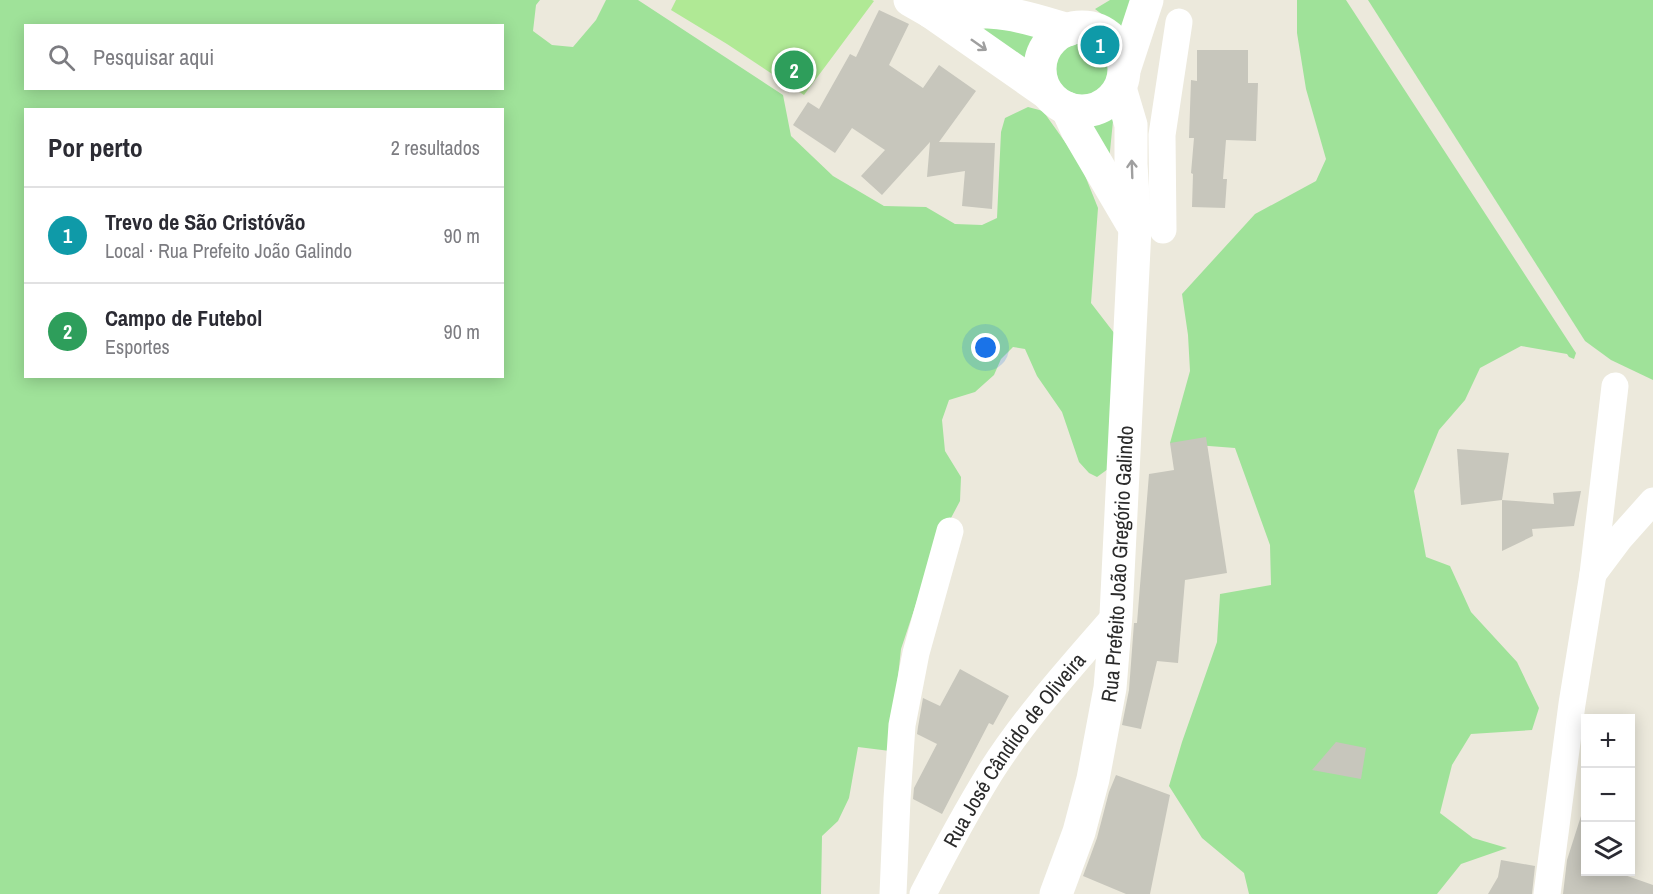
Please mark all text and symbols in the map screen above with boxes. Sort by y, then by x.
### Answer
pin: 1 [1080,22,1120,68]
search box [24,24,504,90]
one-way arrow [970,39,986,51]
icon: search [45,41,78,74]
text: Pesquisar aqui [93,42,214,72]
pin: 2 [774,48,814,92]
text: Por perto [48,130,143,165]
text: 2 resultados [391,134,480,161]
one-way arrow [1126,160,1137,180]
text: Trevo de São Cristóvão [105,207,306,237]
text: 1 [63,222,72,249]
text: 90 m [444,222,480,249]
text: Local · Rua Prefeito João Galindo [105,237,352,264]
text: Campo de Futebol [105,303,262,333]
text: 2 [63,318,72,345]
text: 90 m [444,318,480,345]
text: Esportes [105,333,170,360]
your location [971,333,1000,362]
street label: Rua Prefeito João Gregório Galindo [1093,425,1140,704]
street label: Rua José Cândido de Oliveira [936,646,1092,852]
map controls [1581,714,1635,876]
button: + [1581,714,1635,768]
button: − [1581,768,1635,822]
button: layers [1581,822,1635,876]

